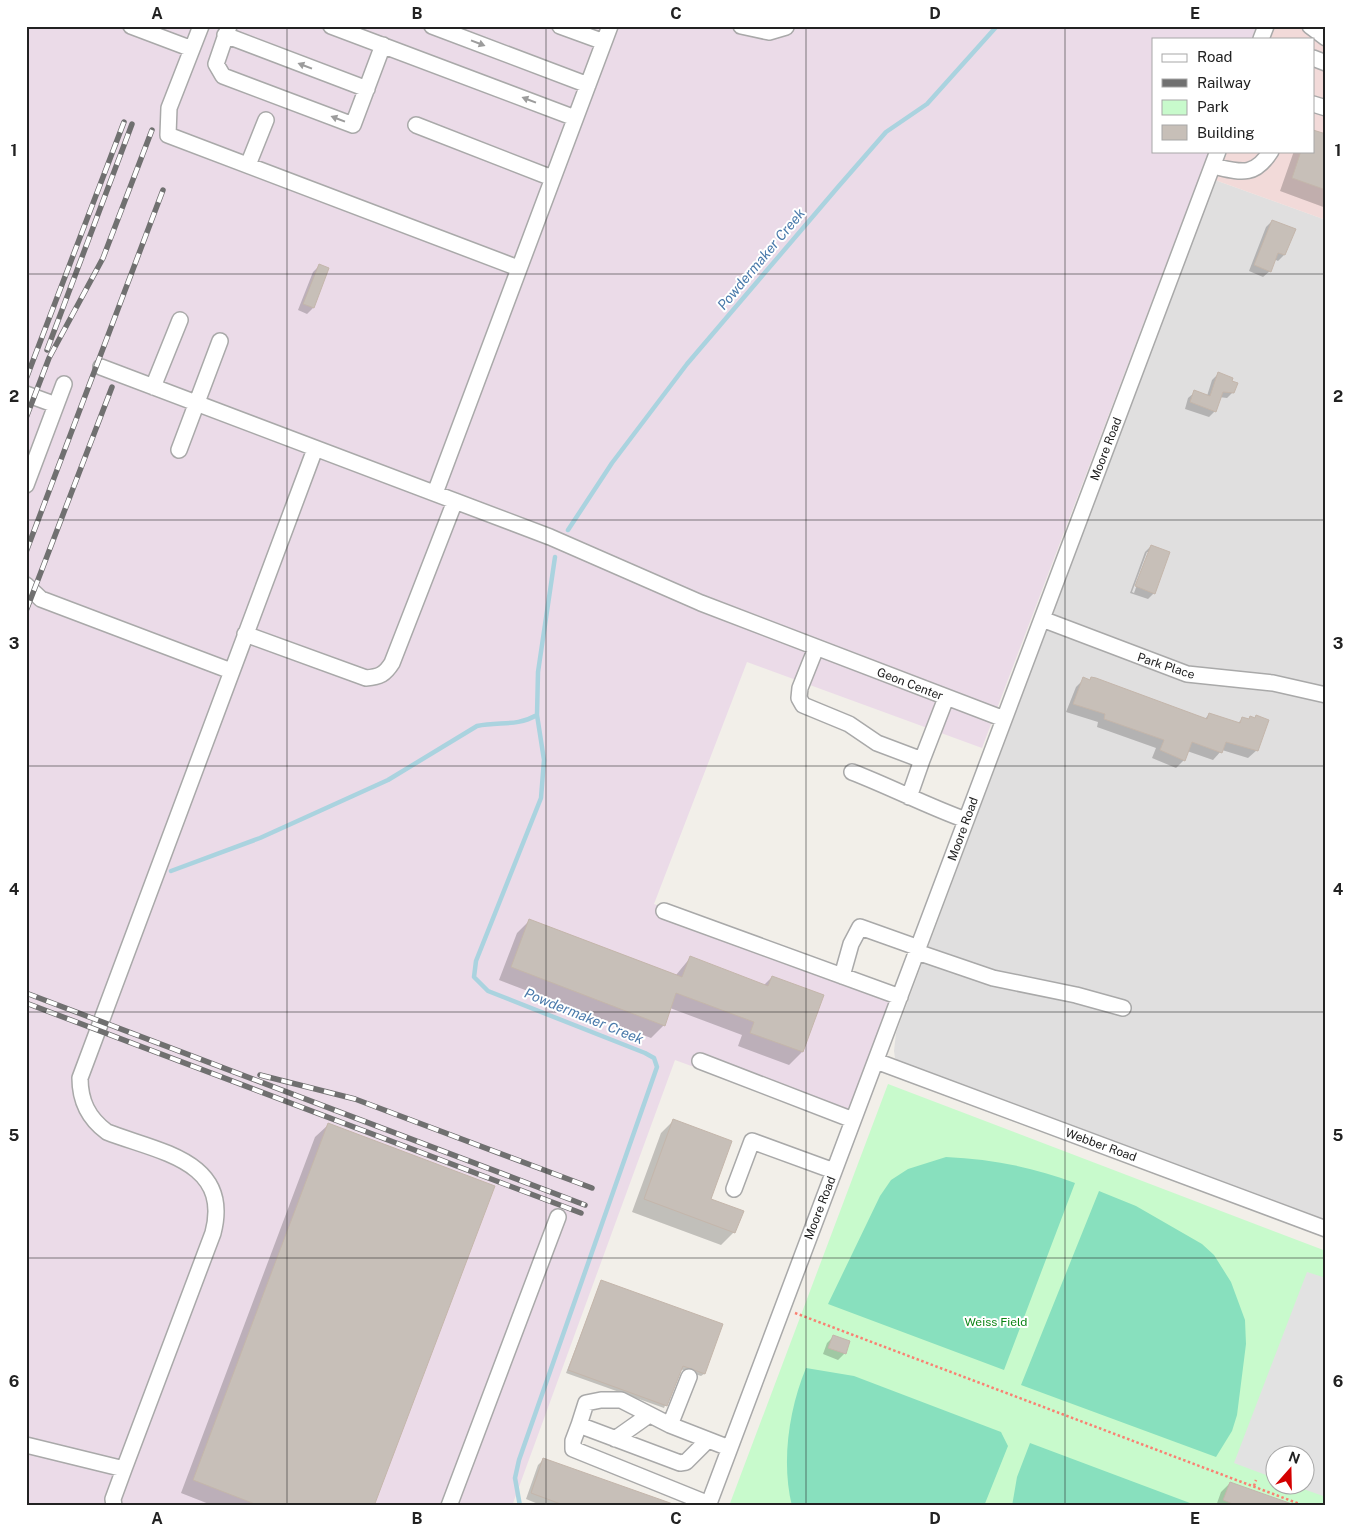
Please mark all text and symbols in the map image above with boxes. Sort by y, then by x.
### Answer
text: A [151,4,163,23]
text: B [412,4,423,23]
text: C [670,4,682,23]
text: D [929,4,941,23]
text: E [1190,4,1200,23]
legend [1152,38,1314,152]
one-way arrow [471,39,486,47]
text: Road [1197,48,1233,65]
one-way arrow [298,61,312,69]
text: Railway [1197,74,1251,91]
one-way arrow [522,96,537,103]
text: Park [1197,98,1229,115]
one-way arrow [330,115,345,123]
text: Building [1197,124,1255,141]
text: 1 [11,141,17,160]
text: 1 [1335,141,1341,160]
water label: Powdermaker Creek [714,205,808,313]
text: 2 [9,387,19,406]
text: 2 [1333,387,1343,406]
street label: Moore Road [1088,415,1124,483]
text: 3 [9,634,19,653]
text: 3 [1333,634,1343,653]
street label: Park Place [1135,650,1197,682]
street label: Geon Center [875,665,945,703]
street label: Moore Road [945,795,981,863]
text: 4 [9,880,20,899]
text: 4 [1333,880,1344,899]
water label: Powdermaker Creek [522,985,646,1047]
text: 5 [9,1126,20,1145]
street label: Webber Road [1063,1126,1139,1164]
text: 5 [1333,1126,1344,1145]
street label: Moore Road [802,1174,838,1242]
park label: Weiss Field [964,1315,1028,1329]
text: 6 [9,1372,19,1391]
text: 6 [1333,1372,1343,1391]
north arrow [1264,1444,1314,1494]
text: N [1287,1448,1302,1467]
text: A [151,1509,163,1528]
text: B [412,1509,423,1528]
text: C [670,1509,682,1528]
text: D [929,1509,941,1528]
text: E [1190,1509,1200,1528]

